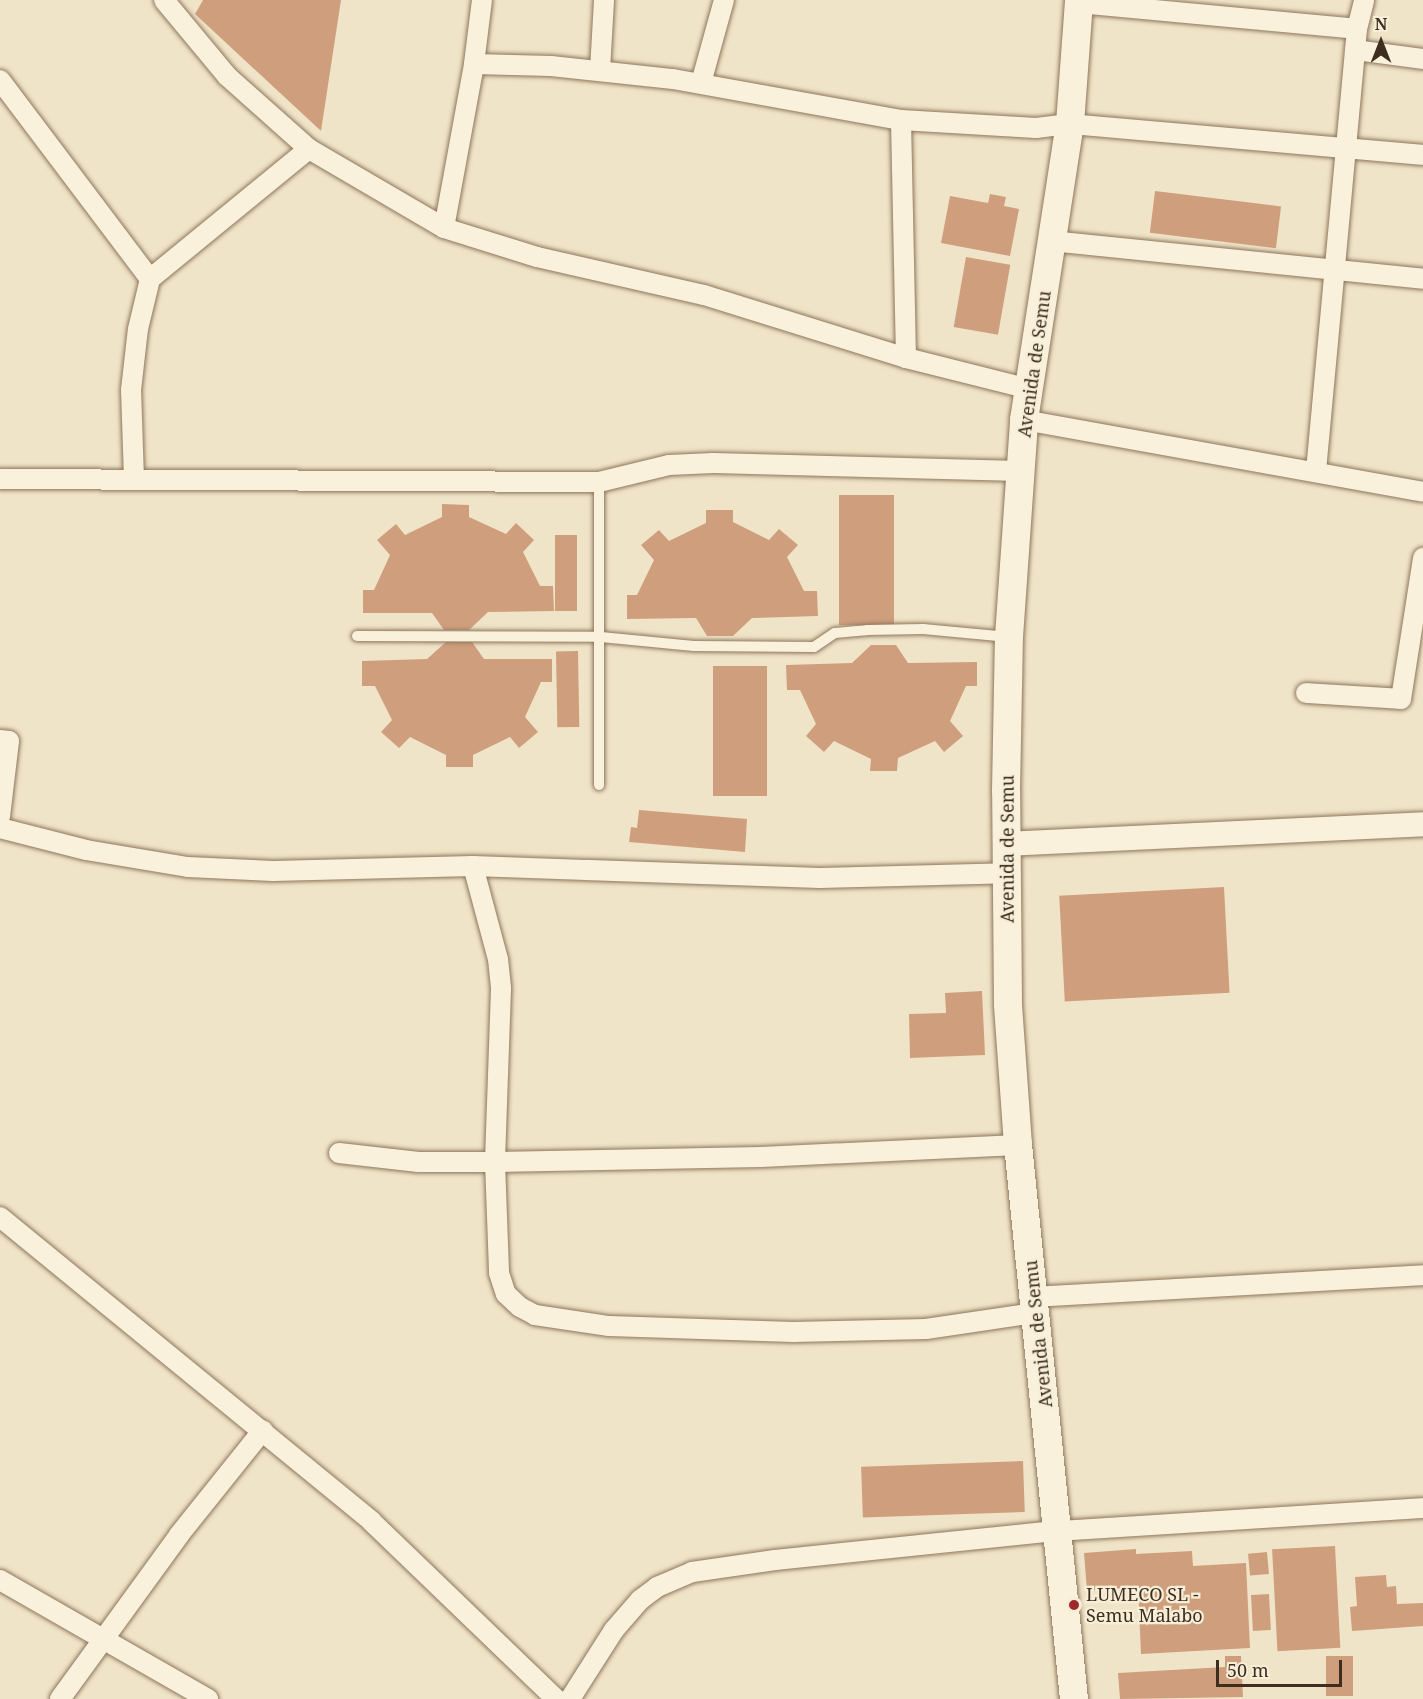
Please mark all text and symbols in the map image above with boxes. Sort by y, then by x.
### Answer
north arrow [1351,12,1411,72]
text: N [1375,13,1387,35]
street label: Avenida de Semu [1013,289,1055,439]
street label: Avenida de Semu [996,775,1018,923]
street label: Avenida de Semu [1020,1259,1056,1409]
place label: LUMECO SL - Semu Malabo [1086,1584,1203,1626]
marker: LUMECO SL - Semu Malabo [1067,1598,1081,1612]
scale bar [1219,1648,1345,1686]
text: 50 m [1227,1658,1269,1682]

